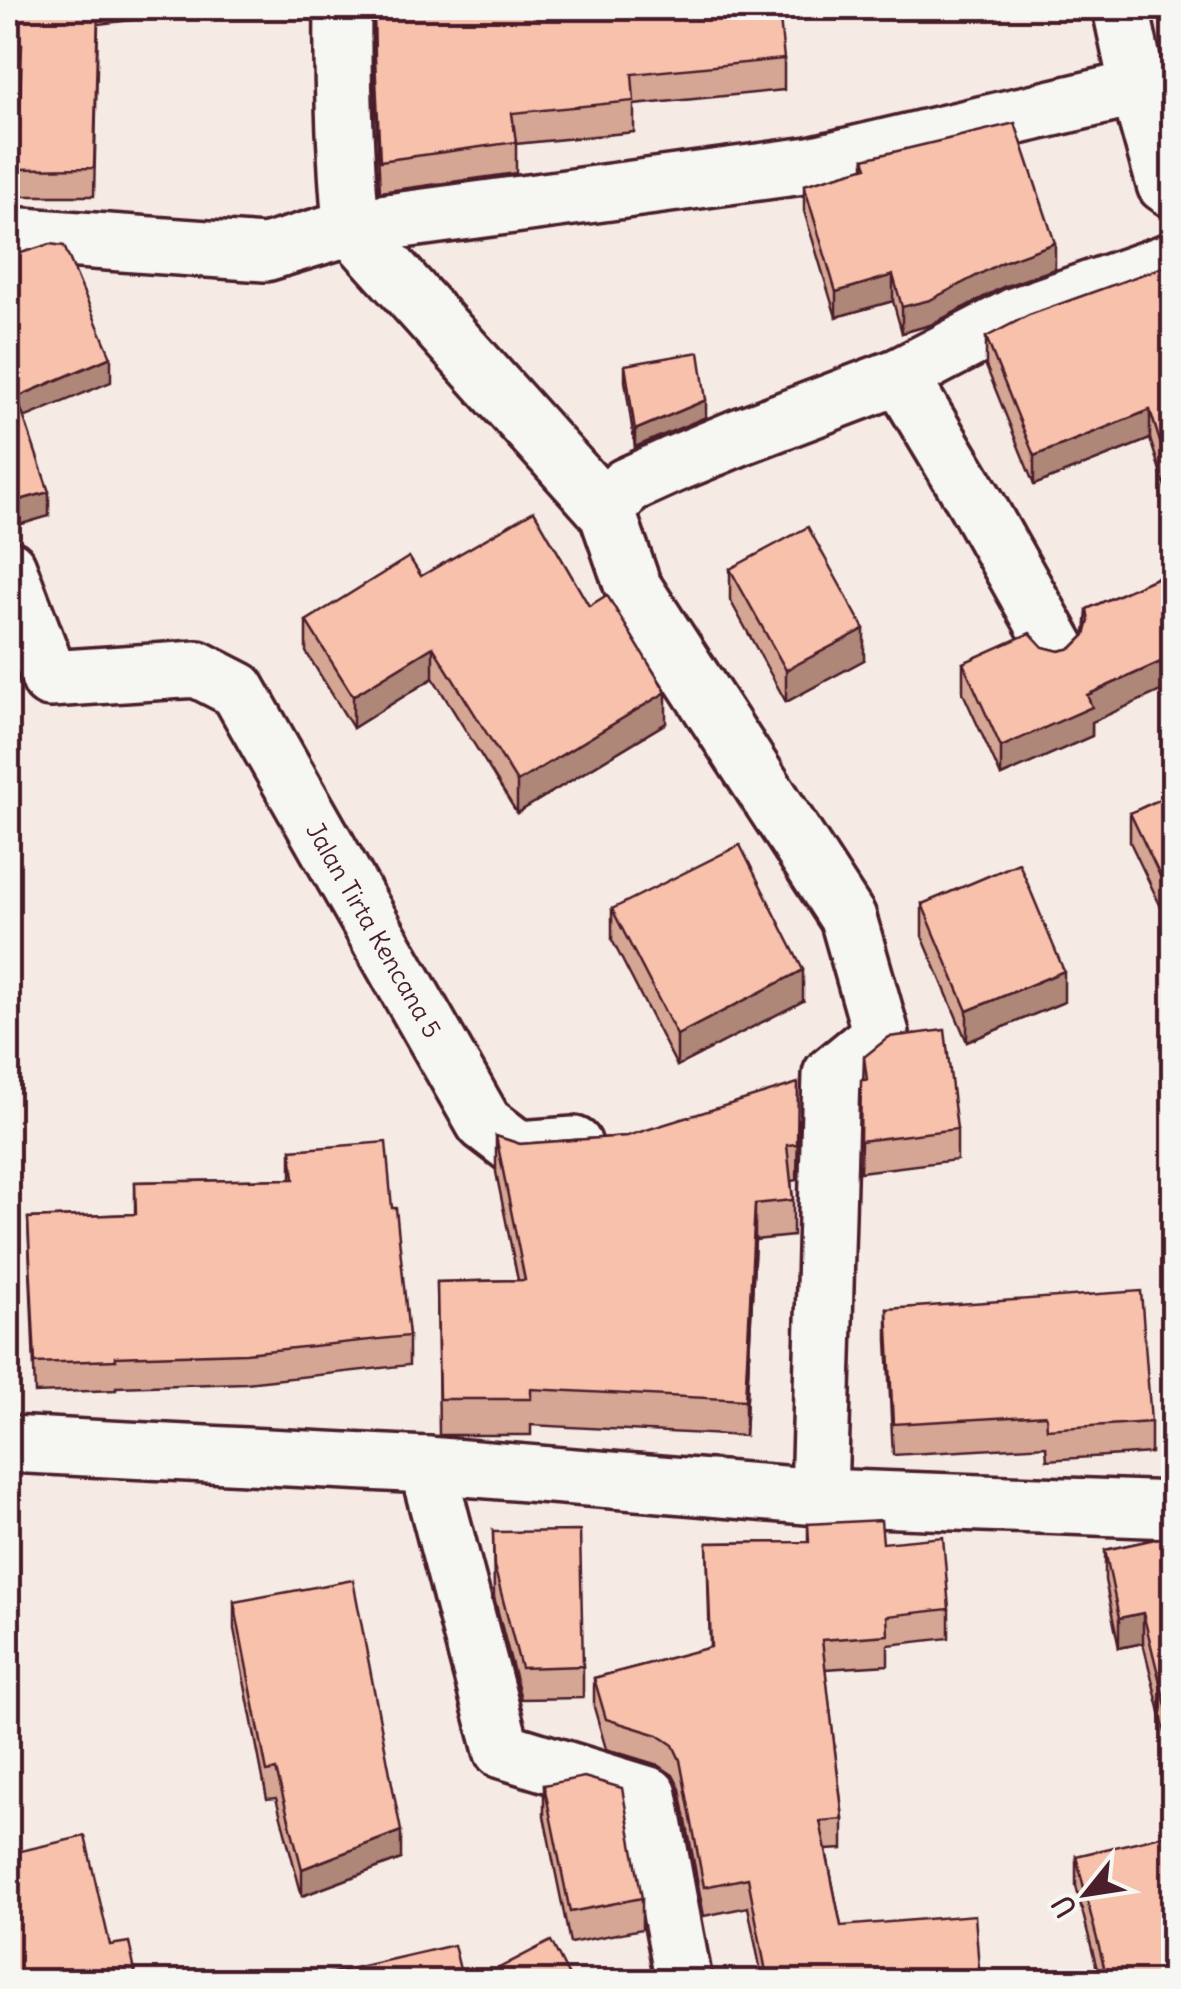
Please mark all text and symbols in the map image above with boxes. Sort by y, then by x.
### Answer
street label: Jalan Tirta Kencana 5 [299,817,449,1043]
north arrow [1036,1844,1136,1944]
text: U [1044,1889,1085,1924]

